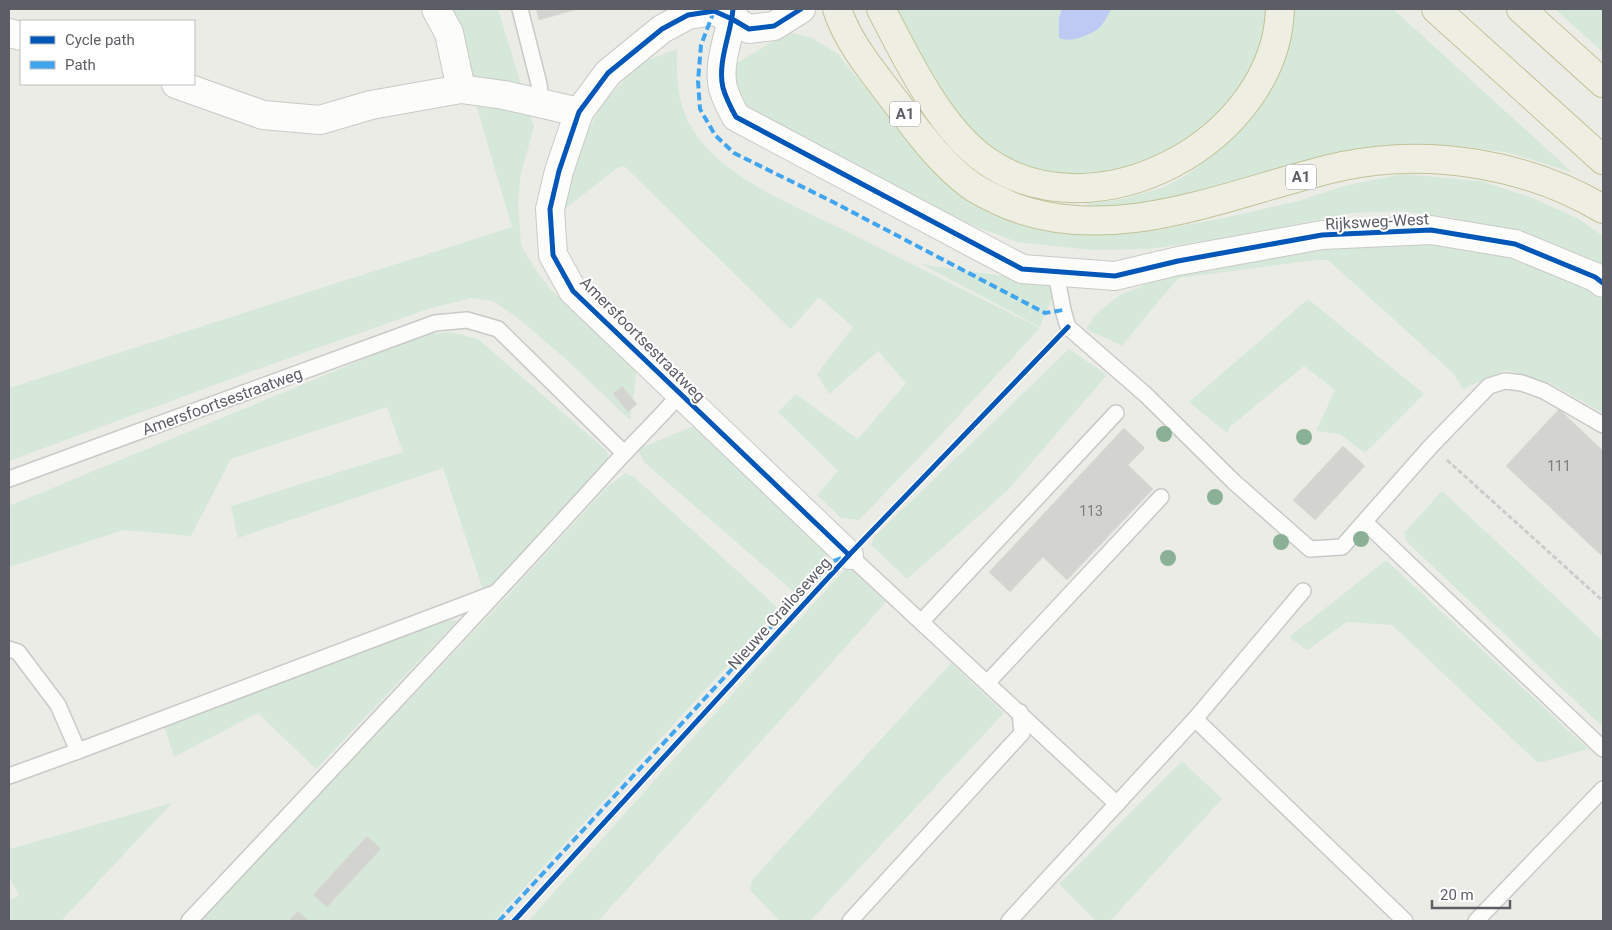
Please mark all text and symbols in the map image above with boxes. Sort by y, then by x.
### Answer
legend [20,20,195,85]
text: Cycle path [65,31,135,49]
text: Path [65,56,96,74]
road number: A1 [890,102,920,126]
road number: A1 [1286,164,1316,190]
street label: Rijksweg-West [1325,209,1429,234]
street label: Amersfoortsestraatweg [576,273,709,406]
street label: Amersfoortsestraatweg [140,364,305,439]
house number: 111 [1547,458,1571,474]
house number: 113 [1079,503,1103,519]
street label: Nieuwe Crailoseweg [724,553,835,673]
scale bar [1432,878,1510,910]
text: 20 m [1440,886,1474,904]

